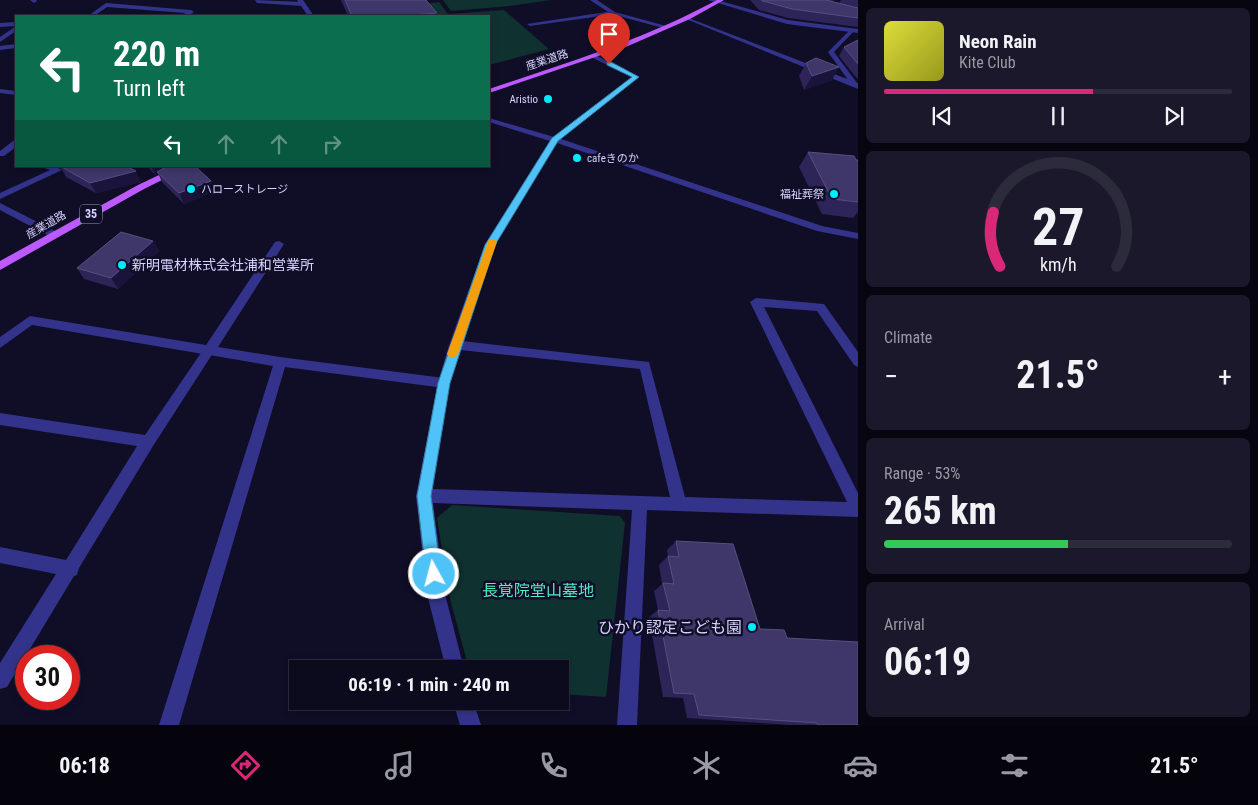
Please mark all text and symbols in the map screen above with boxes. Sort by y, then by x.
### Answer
pin [588,13,630,64]
icon: arrive [595,20,623,48]
text: Neon Rain [959,30,1037,53]
text: 220 m [113,34,200,75]
icon: left [30,35,95,100]
street label: 産業道路 [524,47,570,73]
text: Kite Club [959,53,1016,72]
text: Turn left [113,76,185,101]
place label: Aristio [509,93,538,106]
marker: Aristio [542,93,554,105]
icon: previous [928,102,956,130]
icon: pause [1044,102,1072,130]
icon: next [1160,102,1188,130]
icon: left [159,130,187,158]
icon: ahead [212,130,240,158]
icon: ahead [265,130,293,158]
icon: right [318,130,346,158]
marker: cafeきのか [571,152,583,164]
place label: cafeきのか [587,152,639,165]
marker: ハローストレージ [185,183,197,195]
place label: ハローストレージ [201,183,288,196]
place label: 福祉葬祭 [780,188,824,201]
marker: 福祉葬祭 [828,188,840,200]
text: 27 [1032,197,1084,258]
road number: 35 [80,204,102,223]
street label: 産業道路 [24,208,68,242]
text: km/h [1040,254,1076,275]
place label: 新明電材株式会社浦和営業所 [132,257,314,273]
marker: 新明電材株式会社浦和営業所 [116,259,128,271]
text: Climate [884,328,932,347]
text: 21.5° [1016,353,1100,397]
text: − [884,360,898,393]
text: + [1218,360,1232,393]
text: Range · 53% [884,464,960,483]
text: 265 km [884,489,997,533]
position arrow [407,547,459,599]
park label: 長覚院堂山墓地 [482,581,594,600]
text: Arrival [884,615,925,634]
place label: ひかり認定こども園 [598,618,742,637]
marker: ひかり認定こども園 [746,621,758,633]
text: 06:19 [884,640,971,684]
speed limit sign: 30 [15,645,80,710]
text: 06:19 · 1 min · 240 m [348,673,510,696]
icon: directions [228,748,263,783]
icon: music [382,748,417,783]
icon: phone [536,748,571,783]
icon: climate [689,748,724,783]
icon: car [843,748,878,783]
icon: filters [997,748,1032,783]
text: 06:18 [59,753,110,778]
text: 21.5° [1150,753,1199,778]

